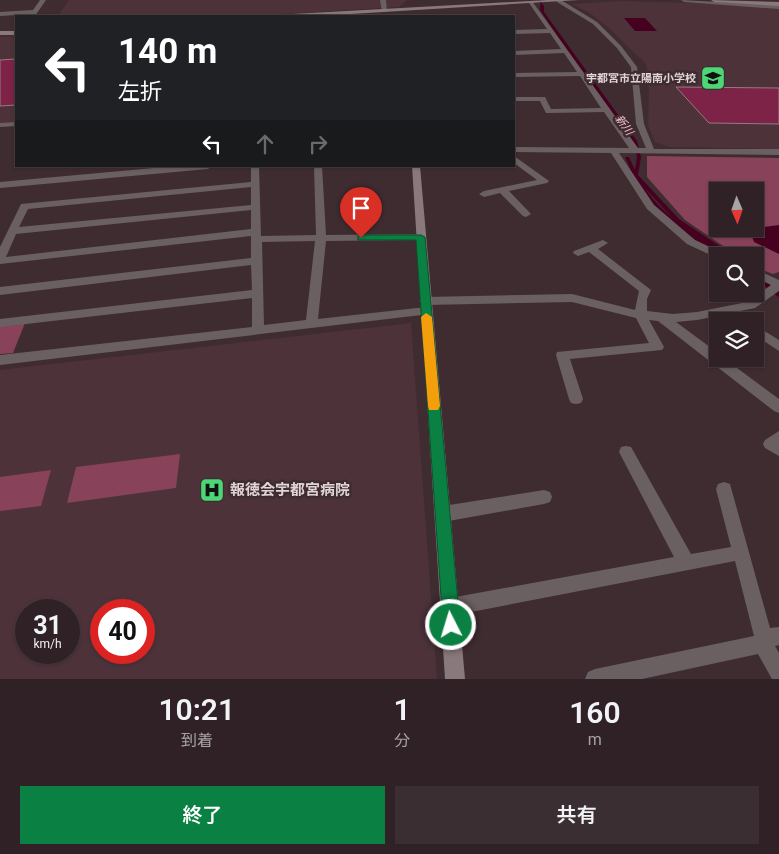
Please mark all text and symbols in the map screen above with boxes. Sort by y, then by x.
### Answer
text: 140 m [118,31,217,72]
icon: left [35,35,100,100]
school or university icon: 宇都宮市立陽南小学校 [700,65,726,91]
place label: 宇都宮市立陽南小学校 [586,72,696,85]
text: 左折 [118,79,162,104]
water label: 新川 [612,112,636,139]
icon: left [198,130,226,158]
icon: ahead [251,130,279,158]
icon: right [304,130,332,158]
north arrow [709,182,764,238]
map controls [709,182,764,367]
pin [340,187,382,238]
icon: arrive [347,194,375,222]
button: search [709,247,764,302]
button: layers [709,312,764,367]
hospital icon: 報徳会宇都宮病院 [199,477,225,503]
place label: 報徳会宇都宮病院 [230,481,350,499]
position arrow [424,598,476,650]
speed limit sign: 40 [90,599,155,664]
text: 31 [33,611,62,640]
text: km/h [33,637,62,651]
text: 10:21 [158,692,235,727]
text: 1 [394,692,411,727]
text: 160 [569,695,621,730]
text: m [588,730,602,749]
text: 到着 [181,731,213,750]
text: 分 [394,731,410,750]
button: 終了 [20,786,385,844]
button: 共有 [395,786,759,844]

